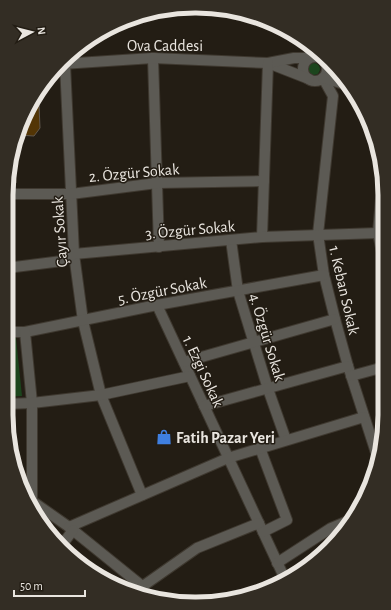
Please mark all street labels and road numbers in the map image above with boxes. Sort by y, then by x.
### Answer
street label: Ova Caddesi [127,38,203,54]
street label: 2. Özgür Sokak [88,159,181,185]
street label: Çayır Sokak [50,195,71,268]
street label: 3. Özgür Sokak [144,216,236,242]
street label: 1. Keban Sokak [326,244,362,337]
street label: 5. Özgür Sokak [116,272,209,307]
street label: 4. Özgür Sokak [246,291,290,384]
street label: 1. Ezgi Sokak [180,333,227,410]

